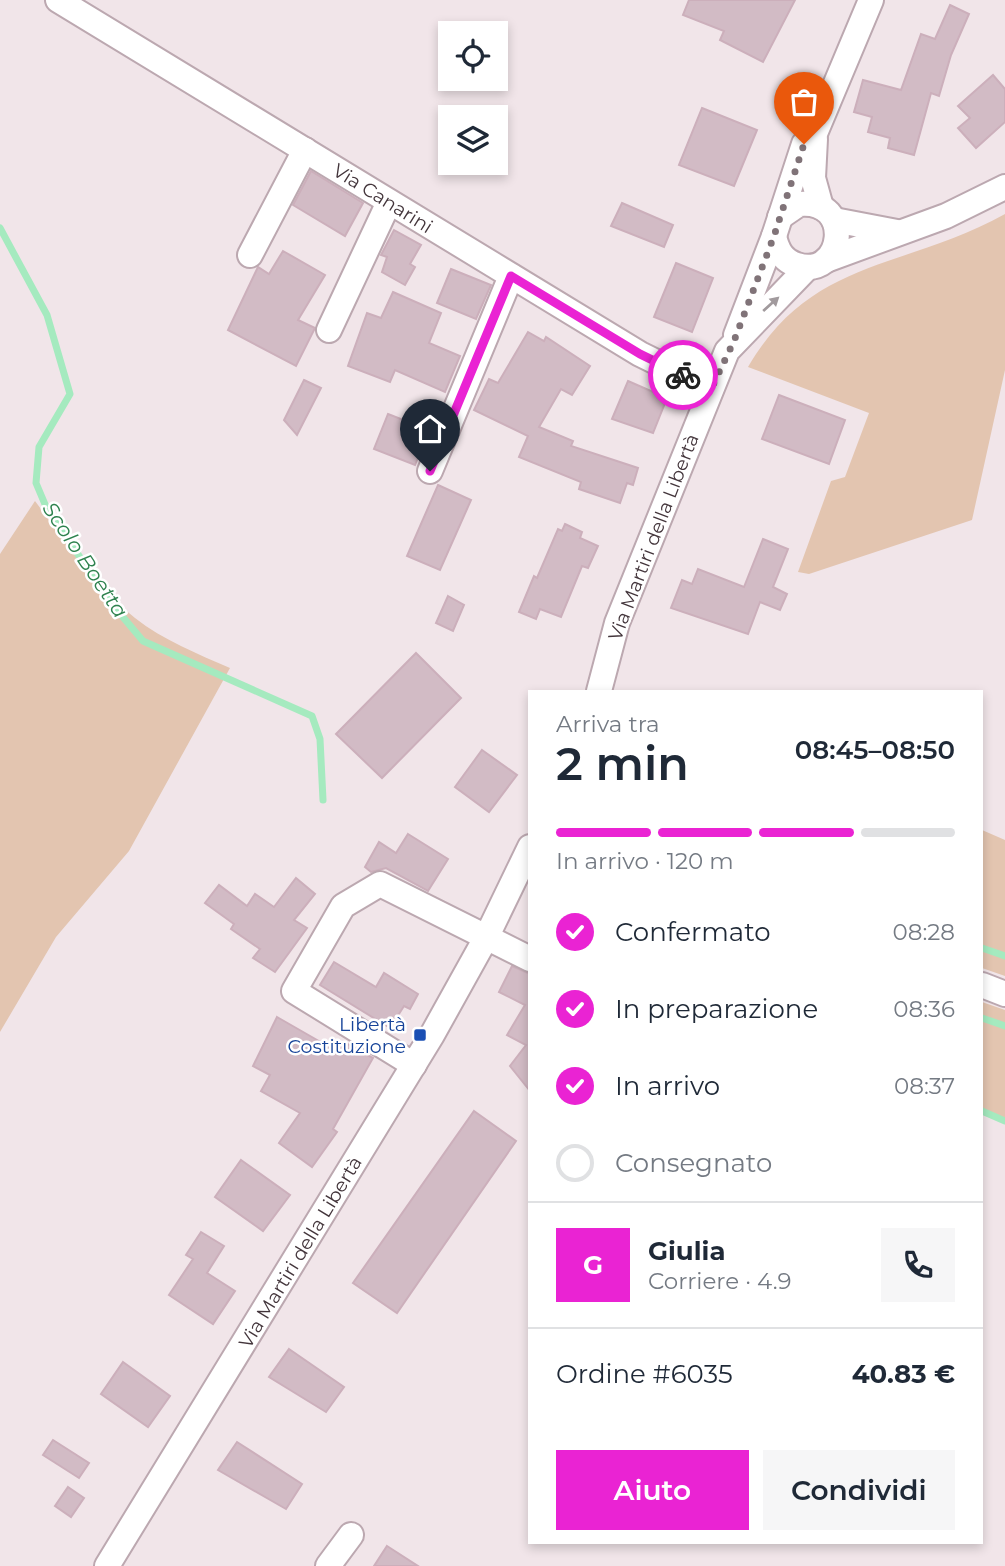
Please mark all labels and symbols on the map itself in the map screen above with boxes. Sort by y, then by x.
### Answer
pin [774,72,834,144]
street label: Via Canarini [329,159,437,238]
one-way arrow [762,296,780,312]
courier [648,340,718,410]
pin [400,399,460,471]
street label: Via Martiri della Libertà [603,430,704,644]
water label: Scolo Boetta [37,497,133,622]
place label: Libertà Costituzione [288,1013,406,1058]
marker: Libertà Costituzione [412,1027,428,1043]
street label: Via Martiri della Libertà [234,1152,367,1352]

